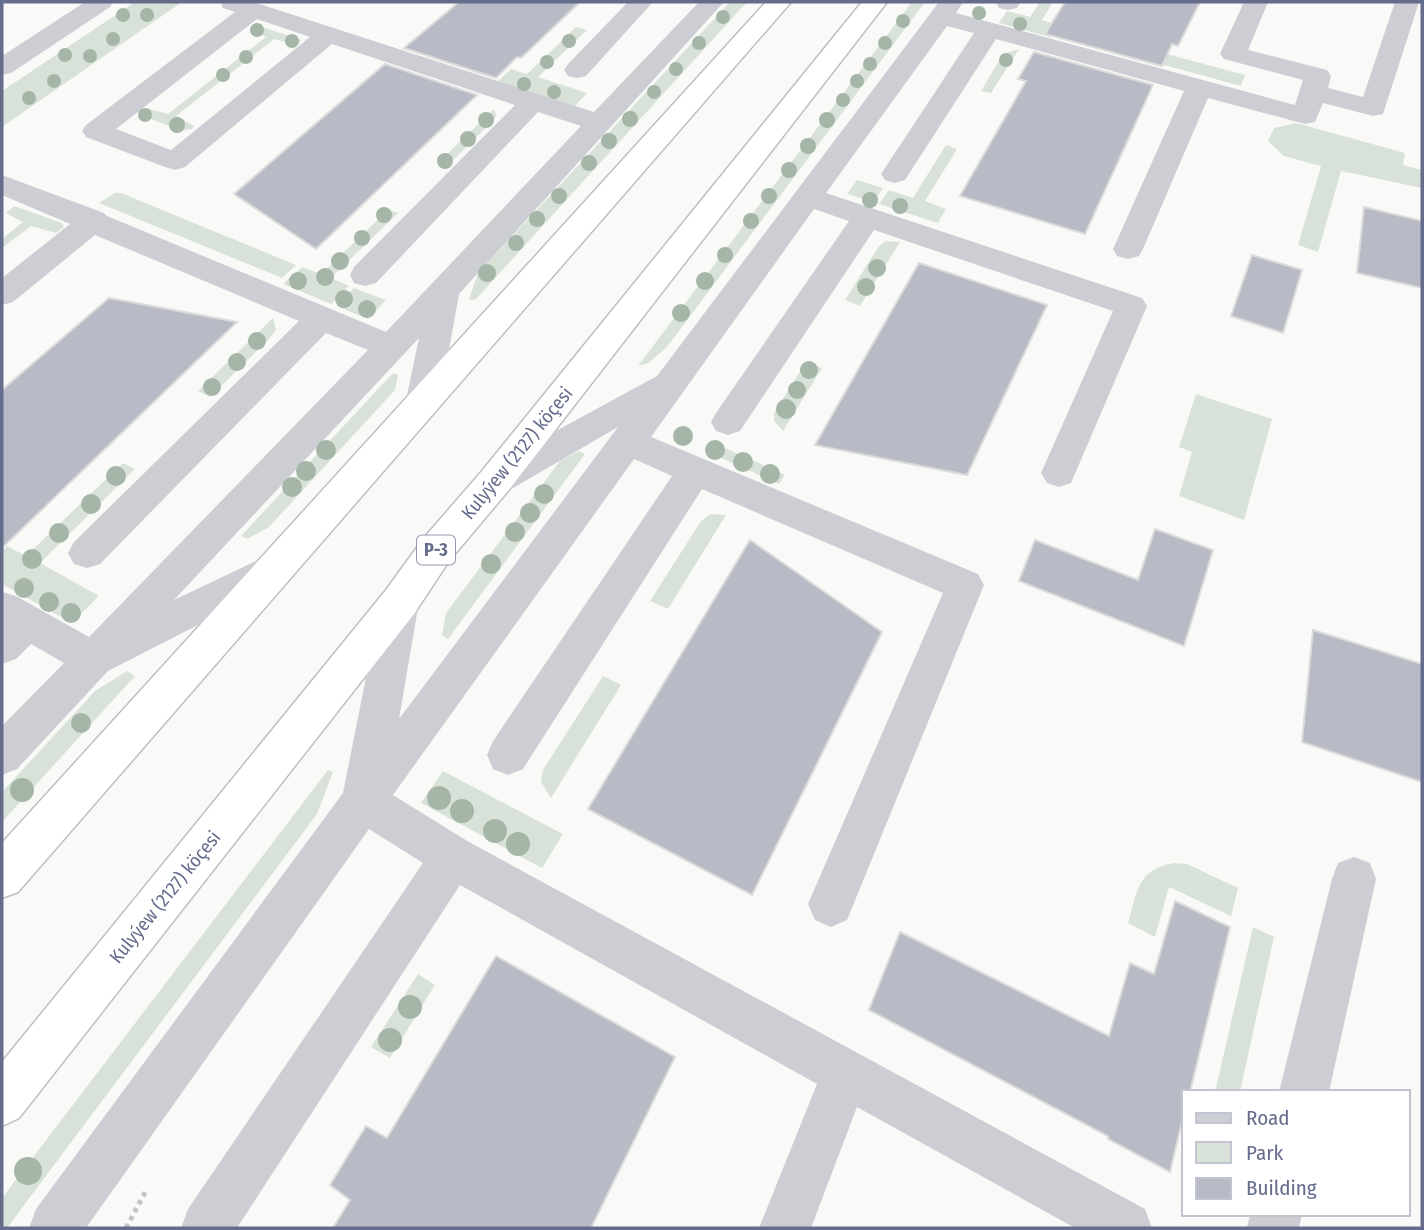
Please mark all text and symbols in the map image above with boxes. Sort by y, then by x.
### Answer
street label: Kulyýew (2127) köçesi [457,382,577,524]
road number: P-3 [417,536,455,564]
street label: Kulyýew (2127) köçesi [105,826,225,968]
legend [1182,1090,1410,1216]
text: Road [1246,1105,1290,1131]
text: Park [1246,1140,1284,1166]
text: Building [1246,1175,1317,1201]

